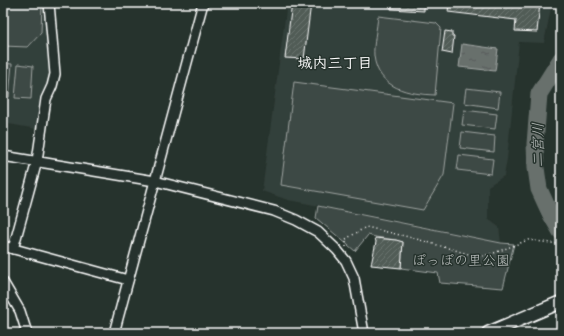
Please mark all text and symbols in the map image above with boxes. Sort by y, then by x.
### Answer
district label: 城内三丁目 [297,54,373,73]
water label: 二宮川 [529,122,548,168]
park label: ぽっぽの里公園 [412,252,510,269]

